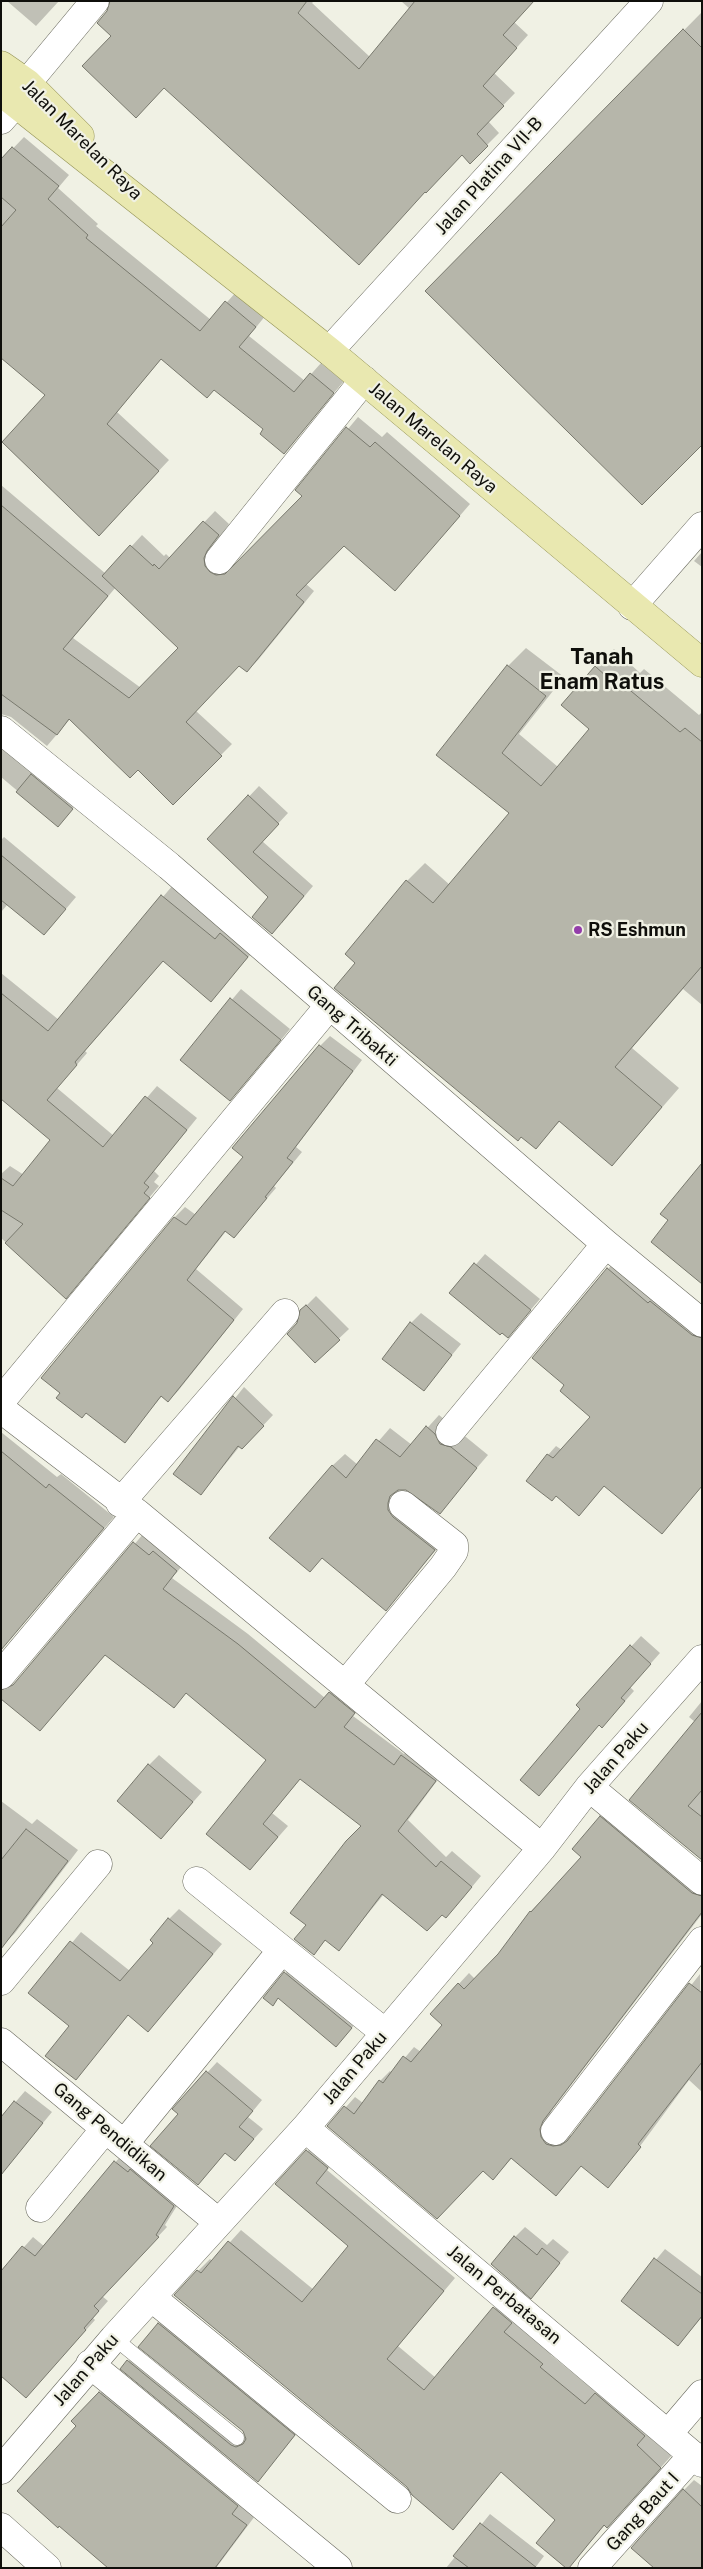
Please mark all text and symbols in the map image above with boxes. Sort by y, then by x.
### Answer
street label: Jalan Marelan Raya [17,75,147,205]
street label: Jalan Platina VII-B [431,113,547,239]
street label: Jalan Marelan Raya [364,378,502,498]
district label: Tanah Enam Ratus [540,644,664,696]
place label: RS Eshmun [588,919,686,941]
marker: RS Eshmun [572,924,584,936]
street label: Gang Tribakti [302,981,402,1071]
street label: Jalan Paku [579,1717,653,1799]
street label: Jalan Paku [318,2027,392,2109]
street label: Gang Pendidikan [49,2078,171,2186]
street label: Jalan Perbatasan [443,2241,565,2349]
street label: Jalan Paku [49,2329,123,2411]
street label: Gang Baut I [602,2468,684,2556]

